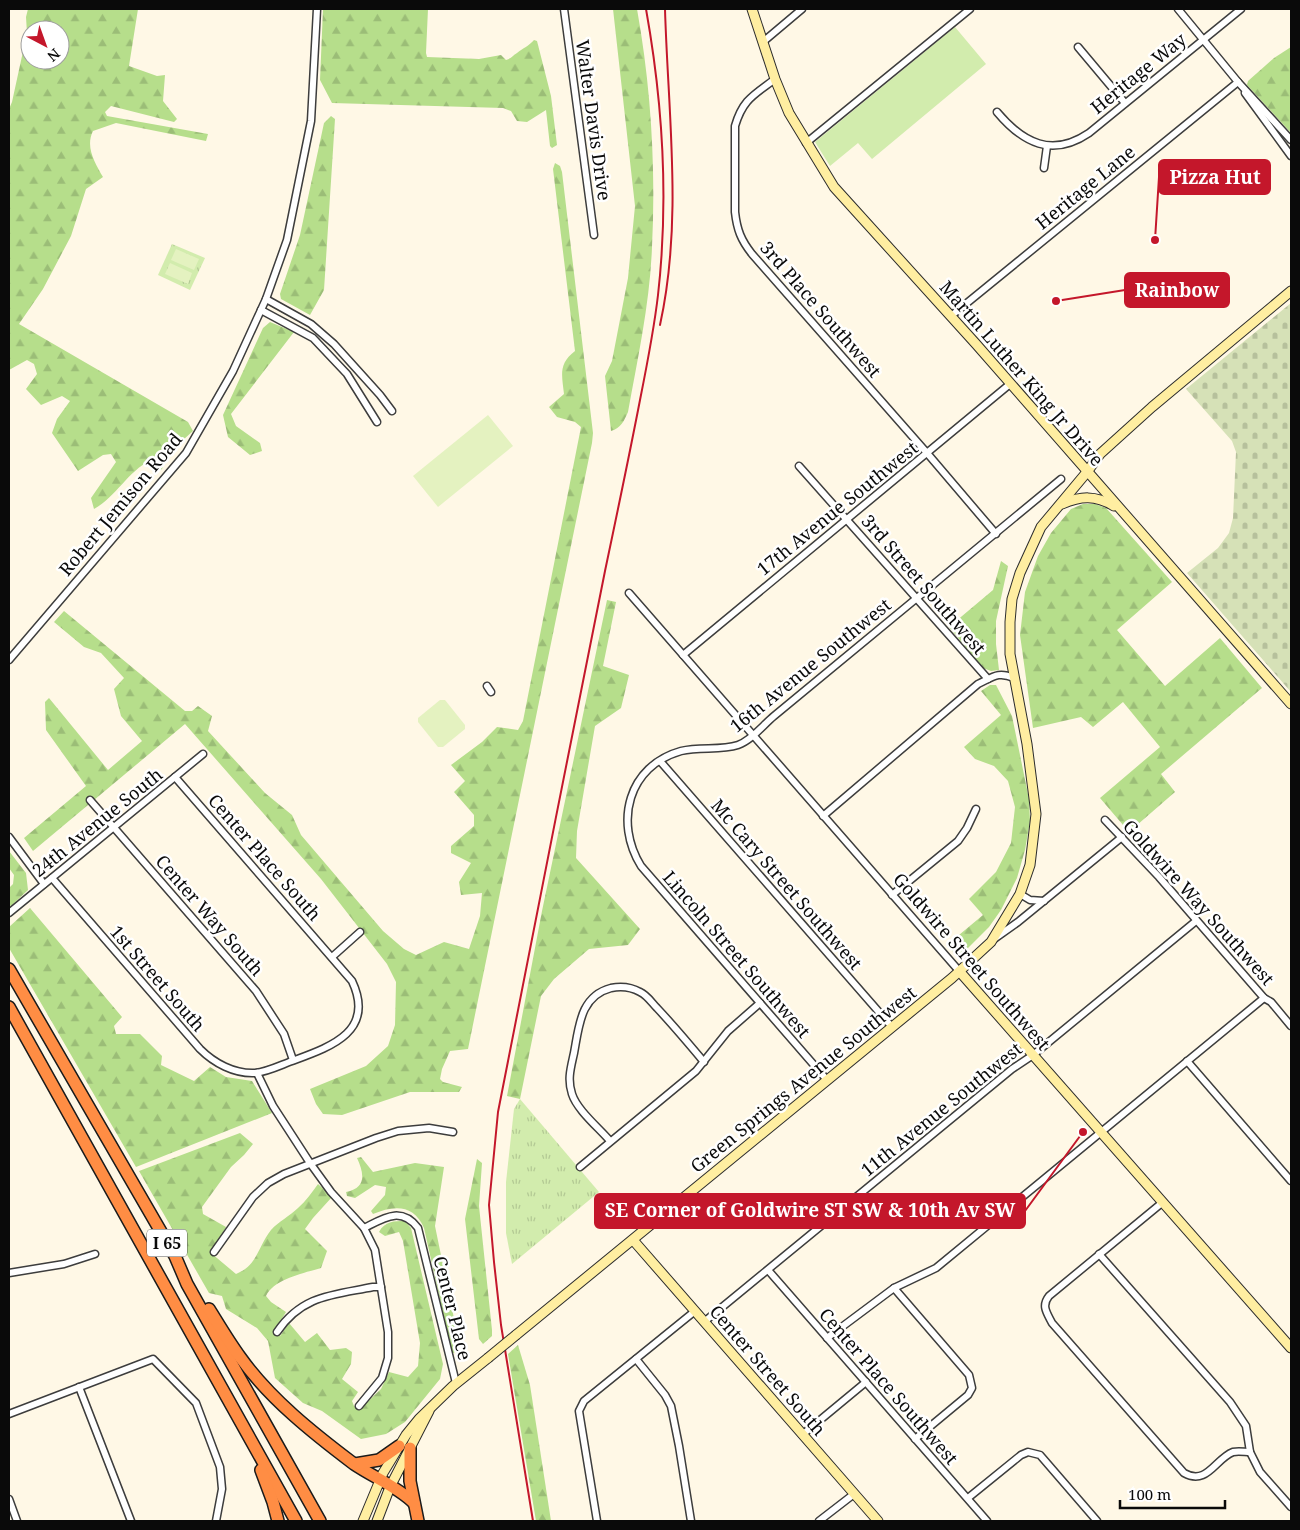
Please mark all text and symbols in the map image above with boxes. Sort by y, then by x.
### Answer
north arrow [20,20,70,70]
street label: Heritage Way [1085,27,1191,119]
street label: Walter Davis Drive [571,38,617,202]
text: N [43,44,64,66]
street label: Heritage Lane [1030,140,1140,234]
callout: Pizza Hut [1159,160,1270,194]
text: Pizza Hut [1169,164,1261,190]
street label: 3rd Place Southwest [755,236,887,382]
callout: Rainbow [1125,273,1229,307]
street label: Martin Luther King Jr Drive [935,275,1109,471]
text: Rainbow [1135,277,1220,303]
street label: Robert Jemison Road [53,428,187,580]
street label: 17th Avenue Southwest [752,436,922,580]
street label: 3rd Street Southwest [857,509,991,659]
street label: 16th Avenue Southwest [725,593,895,737]
street label: 24th Avenue South [27,762,167,882]
street label: Center Place South [203,789,327,925]
street label: Mc Cary Street Southwest [706,794,868,974]
street label: Goldwire Way Southwest [1118,814,1280,990]
street label: Center Way South [151,849,269,981]
street label: Lincoln Street Southwest [658,866,816,1042]
street label: Goldwire Street Southwest [888,867,1056,1055]
street label: 1st Street South [105,920,211,1036]
street label: Green Springs Avenue Southwest [685,980,921,1178]
street label: 11th Avenue Southwest [856,1037,1026,1181]
callout: SE Corner of Goldwire ST SW & 10th Av SW [595,1194,1025,1228]
text: SE Corner of Goldwire ST SW & 10th Av SW [605,1197,1016,1223]
road number: I 65 [147,1230,187,1256]
street label: Center Place [428,1253,478,1363]
street label: Center Street South [705,1300,831,1440]
street label: Center Place Southwest [814,1303,964,1469]
scale bar [1120,1478,1225,1510]
text: 100 m [1128,1484,1171,1504]

